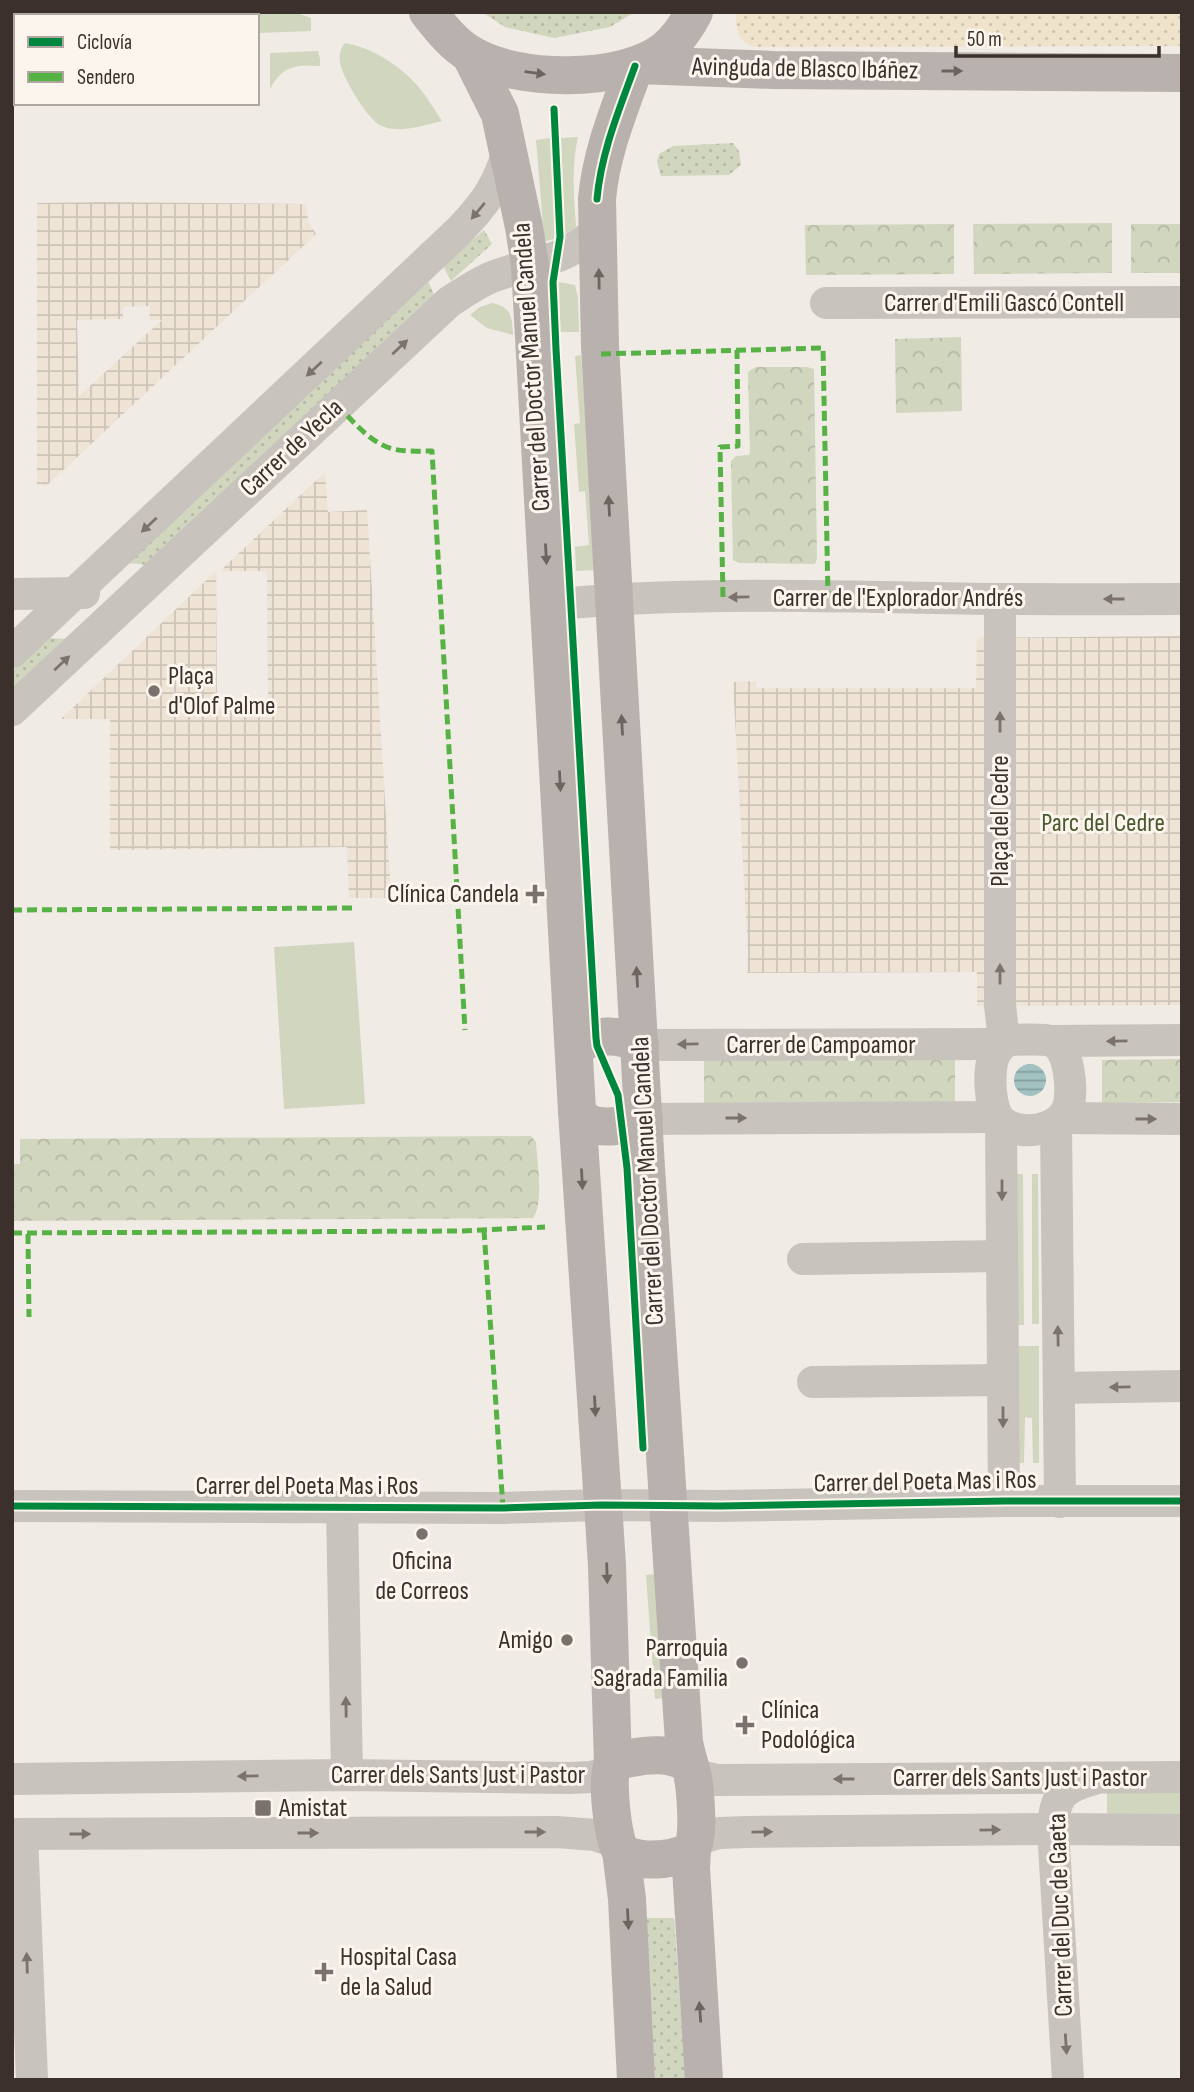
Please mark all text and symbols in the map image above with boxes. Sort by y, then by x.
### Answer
legend [14,14,259,105]
scale bar [956,14,1159,58]
text: 50 m [967,27,1002,52]
text: Ciclovía [77,30,132,55]
street label: Avinguda de Blasco Ibáñez [691,52,918,86]
text: Sendero [77,65,135,90]
one-way arrow [941,65,963,77]
one-way arrow [524,68,546,79]
one-way arrow [471,202,486,219]
street label: Carrer del Doctor Manuel Candela [506,222,558,512]
one-way arrow [593,268,605,290]
street label: Carrer d'Emili Gascó Contell [884,288,1124,319]
one-way arrow [391,339,408,355]
one-way arrow [305,361,323,377]
street label: Carrer de Yecla [234,393,350,503]
one-way arrow [603,495,614,517]
one-way arrow [140,516,157,533]
one-way arrow [540,543,551,565]
street label: Carrer de l'Explorador Andrés [773,583,1023,614]
one-way arrow [728,591,750,603]
one-way arrow [1102,593,1124,605]
one-way arrow [53,655,71,671]
place label: Plaça d'Olof Palme [168,661,276,722]
marker: Plaça d'Olof Palme [146,683,162,699]
one-way arrow [994,710,1006,732]
one-way arrow [616,714,627,736]
street label: Plaça del Cedre [985,755,1016,887]
one-way arrow [554,770,565,792]
park label: Parc del Cedre [1041,808,1165,839]
place label: Clínica Candela [387,879,519,910]
marker: Clínica Candela [525,884,545,904]
one-way arrow [995,962,1006,984]
one-way arrow [631,966,642,988]
street label: Carrer de Campoamor [726,1030,916,1061]
one-way arrow [1106,1035,1128,1047]
street label: Carrer del Doctor Manuel Candela [625,1036,671,1326]
one-way arrow [677,1039,699,1050]
one-way arrow [726,1112,748,1124]
one-way arrow [1136,1113,1158,1125]
one-way arrow [577,1168,588,1190]
one-way arrow [996,1179,1007,1201]
one-way arrow [1052,1325,1064,1347]
one-way arrow [1109,1382,1131,1393]
one-way arrow [590,1395,601,1417]
one-way arrow [997,1406,1009,1428]
street label: Carrer del Poeta Mas i Ros [813,1465,1037,1499]
street label: Carrer del Poeta Mas i Ros [196,1471,418,1502]
marker: Oficina de Correos [414,1526,430,1542]
place label: Oficina de Correos [375,1546,469,1607]
one-way arrow [601,1562,612,1584]
place label: Amigo [498,1625,553,1656]
marker: Amigo [559,1632,575,1648]
place label: Parroquia Sagrada Familia [593,1633,728,1694]
marker: Parroquia Sagrada Familia [734,1655,750,1671]
place label: Clínica Podológica [761,1695,855,1756]
one-way arrow [340,1696,351,1718]
marker: Clínica Podológica [735,1715,755,1735]
street label: Carrer dels Sants Just i Pastor [331,1760,586,1791]
street label: Carrer dels Sants Just i Pastor [893,1763,1148,1794]
one-way arrow [237,1770,259,1782]
one-way arrow [833,1773,855,1785]
place label: Amistat [278,1793,347,1824]
marker: Amistat [253,1798,273,1818]
street label: Carrer del Duc de Gaeta [1042,1813,1080,2017]
one-way arrow [979,1824,1001,1836]
one-way arrow [752,1826,774,1838]
one-way arrow [297,1827,319,1839]
one-way arrow [525,1827,547,1838]
one-way arrow [70,1828,92,1840]
one-way arrow [623,1908,634,1930]
place label: Hospital Casa de la Salud [340,1942,457,2003]
one-way arrow [22,1951,33,1973]
marker: Hospital Casa de la Salud [314,1962,334,1982]
one-way arrow [694,2000,705,2022]
one-way arrow [1061,2033,1072,2055]

